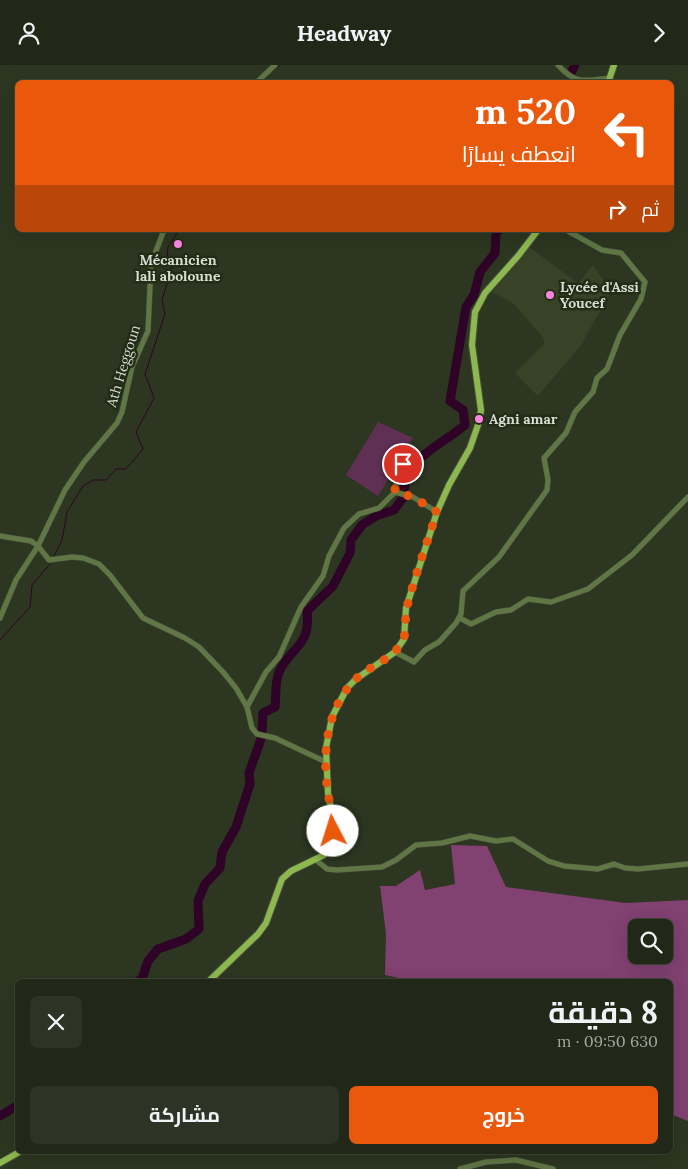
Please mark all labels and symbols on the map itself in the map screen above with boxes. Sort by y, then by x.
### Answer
marker: Mécanicien lali aboloune [172,238,184,250]
place label: Mécanicien lali aboloune [136,251,221,285]
place label: Lycée d'Assi Youcef [560,278,639,312]
marker: Lycée d'Assi Youcef [544,289,556,301]
street label: Ath Heggoun [102,322,144,410]
place label: Agni amar [489,410,558,428]
marker: Agni amar [473,413,485,425]
pin [382,443,424,485]
position arrow [306,804,358,856]

